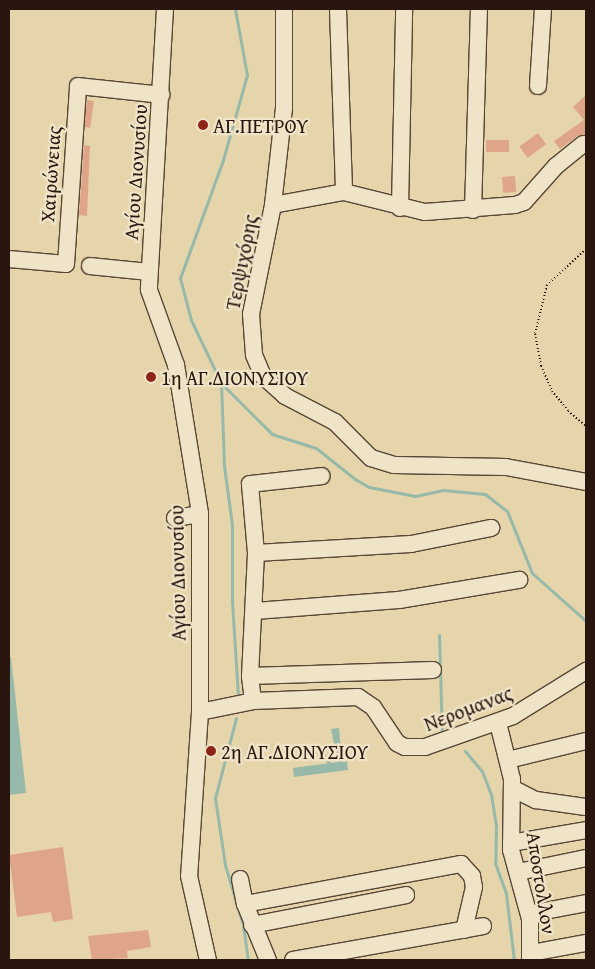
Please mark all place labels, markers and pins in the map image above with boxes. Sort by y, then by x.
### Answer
place label: ΑΓ.ΠΕΤΡΟΥ [213,113,308,137]
marker: ΑΓ.ΠΕΤΡΟΥ [197,119,209,131]
place label: 1η ΑΓ.ΔΙΟΝΥΣΙΟΥ [161,365,308,389]
marker: 1η ΑΓ.ΔΙΟΝΥΣΙΟΥ [145,371,157,383]
place label: 2η ΑΓ.ΔΙΟΝΥΣΙΟΥ [221,739,368,763]
marker: 2η ΑΓ.ΔΙΟΝΥΣΙΟΥ [205,745,217,757]

